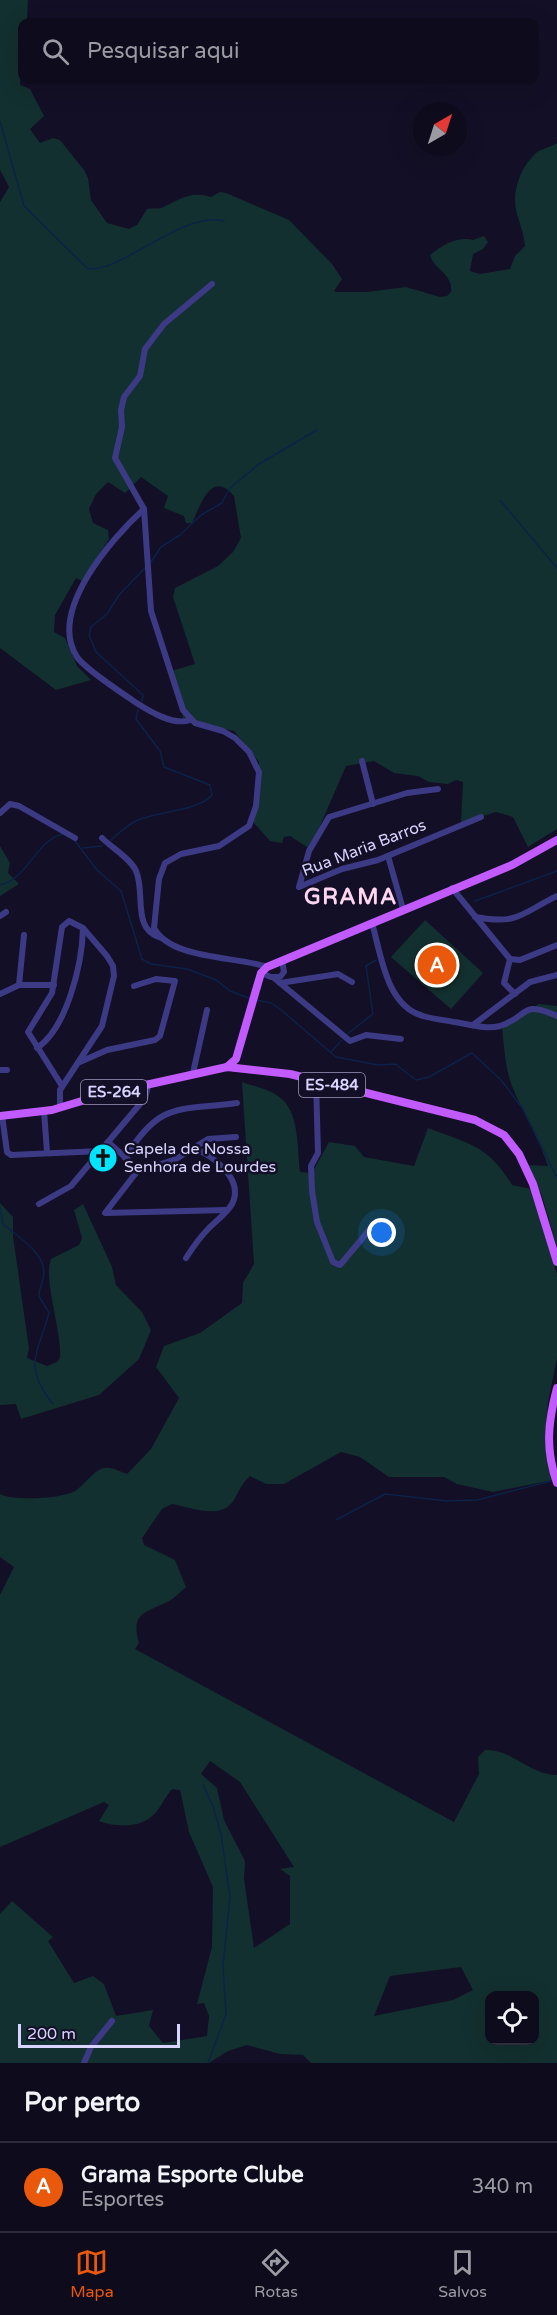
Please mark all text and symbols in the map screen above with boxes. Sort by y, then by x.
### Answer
search box [18,18,539,84]
icon: search [39,35,72,68]
text: Pesquisar aqui [87,38,239,64]
north arrow [413,102,467,156]
street label: Rua Maria Barros [299,815,429,881]
district label: GRAMA [304,884,398,910]
pin: A [418,942,456,988]
road number: ES-484 [299,1073,365,1097]
road number: ES-264 [81,1080,147,1104]
place label: Capela de Nossa Senhora de Lourdes [124,1139,276,1177]
church icon: Capela de Nossa Senhora de Lourdes [87,1142,119,1174]
your location [367,1218,396,1247]
map controls [485,1991,539,2045]
button: locate [485,1991,539,2045]
scale bar [18,2021,180,2048]
text: 200 m [27,2024,76,2044]
text: Por perto [24,2087,140,2118]
text: Grama Esporte Clube [81,2162,304,2188]
text: A [36,2175,51,2199]
text: 340 m [472,2175,533,2199]
text: Esportes [81,2188,164,2212]
tab: Mapa [70,2246,114,2302]
tab: Rotas [254,2246,298,2302]
tab: Salvos [438,2246,487,2302]

